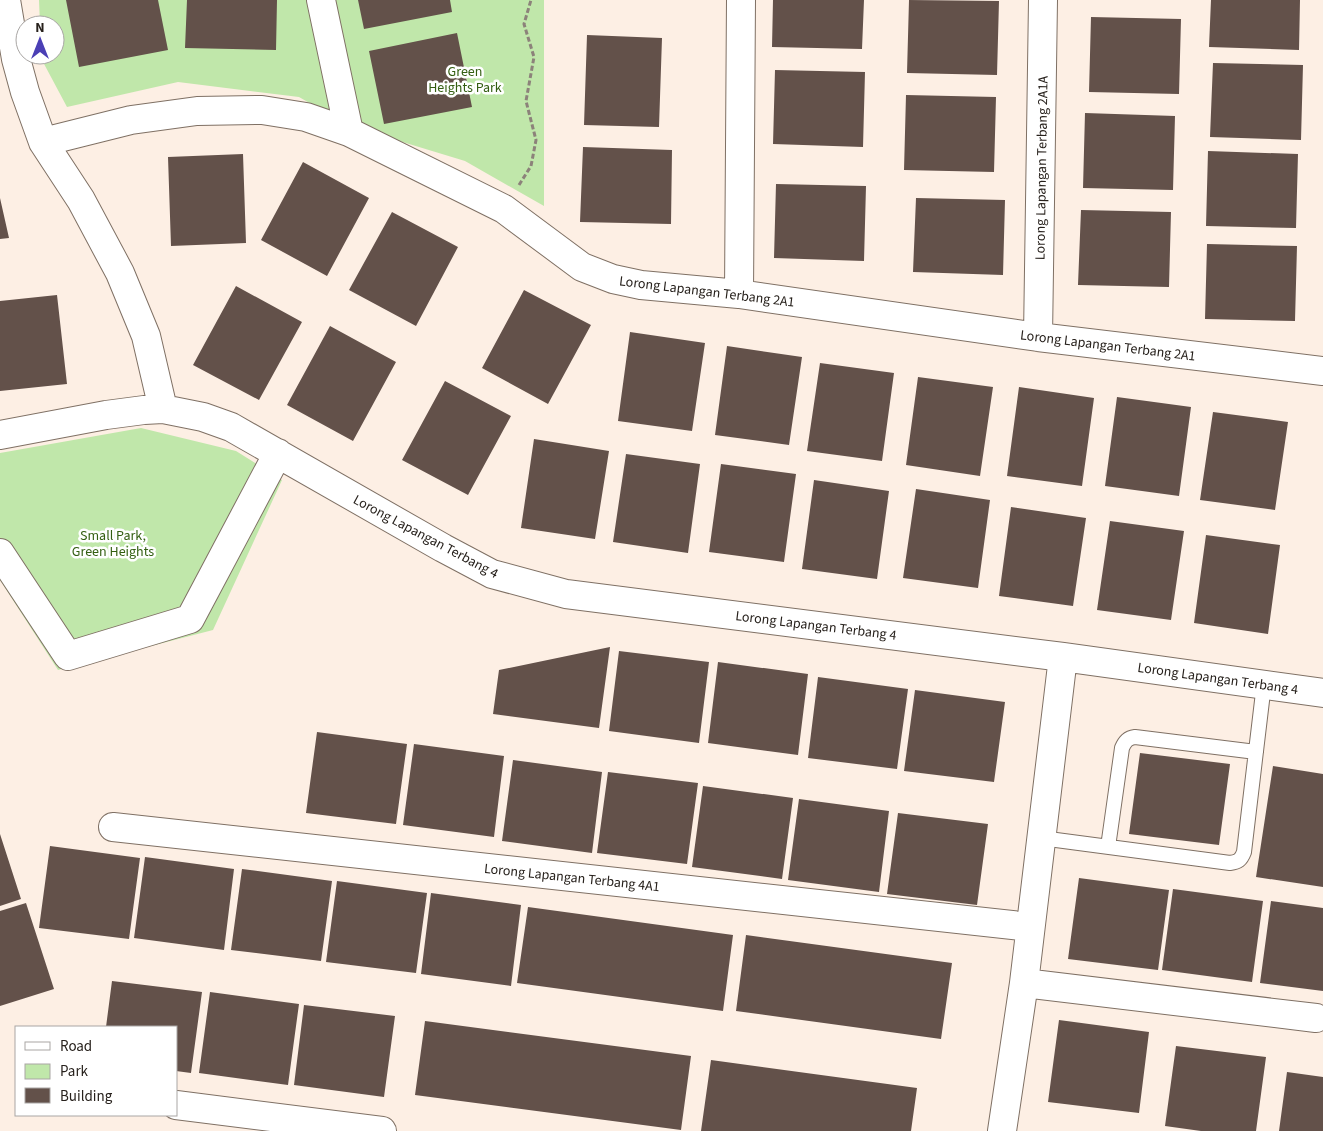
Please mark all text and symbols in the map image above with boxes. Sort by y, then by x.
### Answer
north arrow [15,15,65,65]
text: N [35,18,45,38]
park label: Green Heights Park [428,62,502,98]
street label: Lorong Lapangan Terbang 2A1A [1030,75,1054,260]
street label: Lorong Lapangan Terbang 2A1 [618,271,796,313]
street label: Lorong Lapangan Terbang 2A1 [1019,325,1197,367]
street label: Lorong Lapangan Terbang 4 [349,490,502,584]
park label: Small Park, Green Heights [72,526,154,562]
street label: Lorong Lapangan Terbang 4 [734,606,898,646]
street label: Lorong Lapangan Terbang 4 [1136,658,1300,700]
street label: Lorong Lapangan Terbang 4A1 [483,859,661,897]
legend [15,1026,178,1116]
text: Road [60,1036,92,1057]
text: Park [60,1061,89,1082]
text: Building [60,1086,113,1107]

